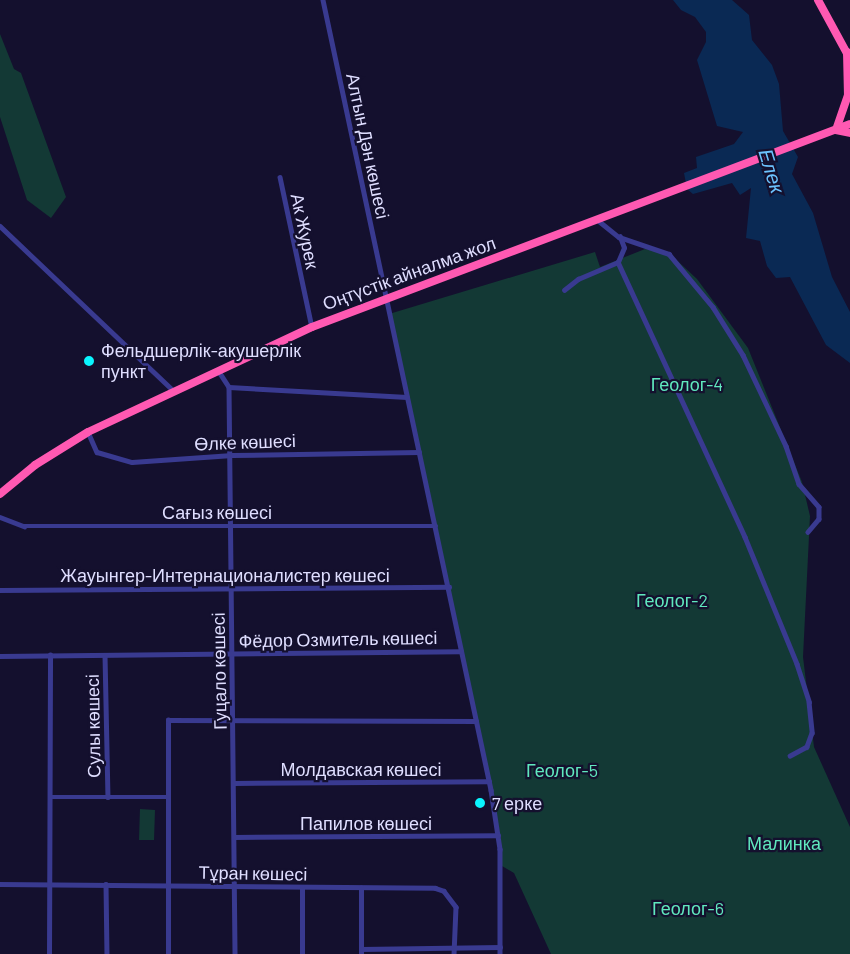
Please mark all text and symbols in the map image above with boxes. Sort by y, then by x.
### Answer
street label: Алтын Дән көшесі [342,71,394,221]
water label: Елек [754,146,790,196]
street label: Ак Журек [286,191,324,271]
street label: Оңтүстік айналма жол [320,232,498,314]
place label: Фельдшерлік-акушерлік пункт [101,340,301,382]
marker: Фельдшерлік-акушерлік пункт [82,354,96,368]
park label: Геолог-4 [651,373,723,395]
street label: Өлке көшесі [194,429,296,455]
street label: Сағыз көшесі [162,501,272,523]
street label: Жауынгер-Интернационалистер көшесі [60,564,390,586]
park label: Геолог-2 [636,589,708,611]
street label: Гуцало көшесі [207,612,231,730]
street label: Фёдор Озмитель көшесі [238,626,438,652]
street label: Сулы көшесі [81,674,105,778]
street label: Молдавская көшесі [280,758,442,780]
park label: Геолог-5 [526,759,598,781]
place label: 7 ерке [492,792,542,814]
marker: 7 ерке [473,796,487,810]
street label: Папилов көшесі [300,812,432,834]
park label: Малинка [747,832,821,854]
street label: Тұран көшесі [198,861,308,885]
park label: Геолог-6 [652,897,724,919]

